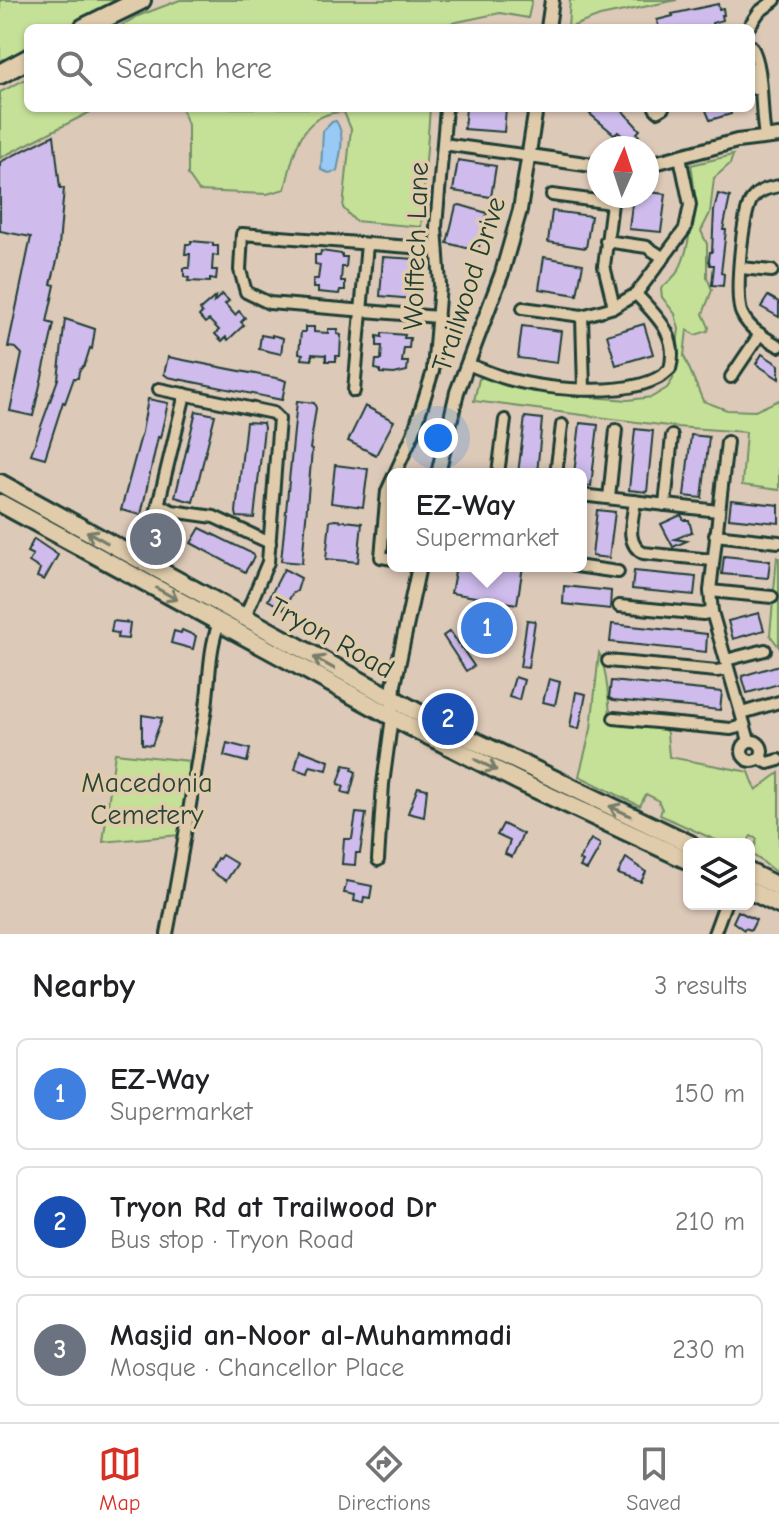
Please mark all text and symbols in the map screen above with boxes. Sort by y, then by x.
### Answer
search box [24,24,755,112]
icon: search [52,46,96,90]
text: Search here [116,51,272,86]
north arrow [587,136,659,208]
street label: Wolftech Lane [397,161,435,331]
street label: Trailwood Drive [426,193,512,376]
your location [418,418,458,458]
popup [387,468,587,572]
text: EZ-Way [416,488,515,523]
pin: 3 [130,509,182,569]
text: Supermarket [416,523,558,553]
one-way arrow [86,529,109,545]
one-way arrow [155,586,178,602]
street label: Tryon Road [263,590,400,685]
pin: 1 [461,598,513,658]
one-way arrow [313,655,337,670]
pin: 2 [422,689,474,749]
one-way arrow [474,758,498,773]
park label: Macedonia Cemetery [81,767,213,831]
one-way arrow [608,803,632,818]
map controls [683,838,755,910]
button: layers [683,838,755,910]
text: Nearby [32,966,135,1006]
text: 3 results [654,971,747,1001]
text: EZ-Way [110,1062,209,1097]
text: 1 [55,1079,65,1109]
text: 150 m [675,1079,745,1109]
text: Supermarket [110,1097,253,1127]
text: Tryon Rd at Trailwood Dr [110,1190,436,1225]
text: 2 [54,1207,66,1237]
text: 210 m [675,1207,745,1237]
text: Bus stop · Tryon Road [110,1225,354,1255]
text: Masjid an-Noor al-Muhammadi [110,1318,512,1353]
text: 3 [54,1335,66,1365]
text: 230 m [672,1335,745,1365]
text: Mosque · Chancellor Place [110,1353,404,1383]
tab: Map [98,1442,142,1516]
tab: Directions [338,1442,431,1516]
tab: Saved [626,1442,681,1516]

